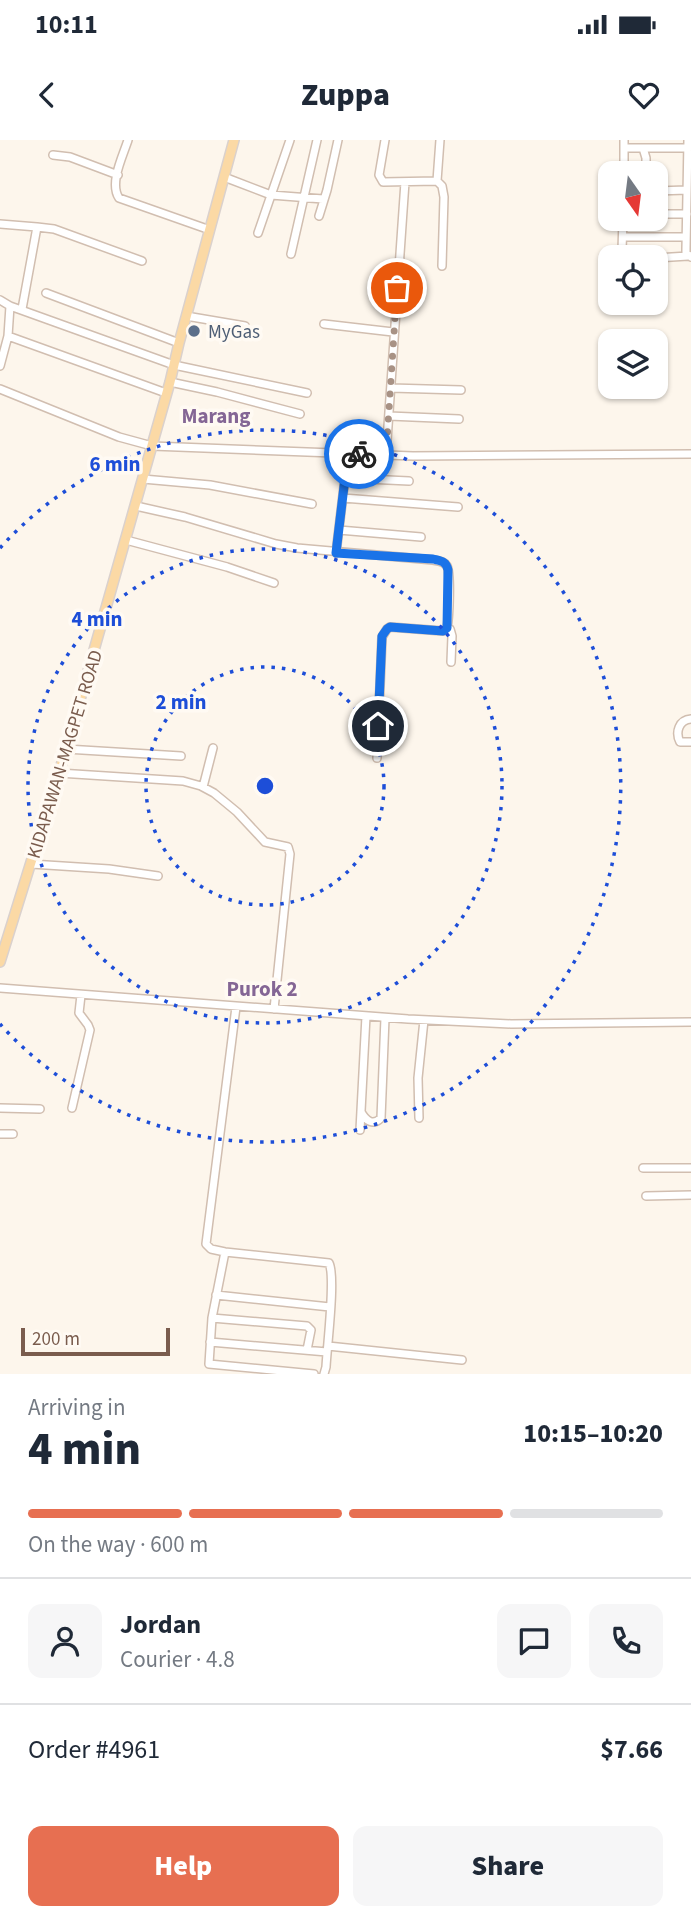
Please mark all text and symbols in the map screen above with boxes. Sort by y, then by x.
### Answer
text: 10:11 [35,6,98,43]
text: Zuppa [301,72,390,118]
icon: back [28,76,66,114]
icon: heart [625,76,663,114]
north arrow [598,161,668,231]
map controls [598,161,668,399]
button: locate [598,245,668,315]
pin [367,258,427,318]
icon: bag [378,269,416,307]
place label: MyGas [208,319,260,346]
marker: MyGas [186,323,202,339]
button: layers [598,329,668,399]
district label: Marang [181,401,251,431]
courier [324,419,394,489]
icon: bike [340,435,378,473]
text: 6 min [89,449,141,479]
text: 4 min [71,604,123,634]
street label: KIDAPAWAN-MAGPET ROAD [21,647,110,862]
text: 2 min [155,687,207,717]
pin [348,696,408,756]
icon: home [359,707,397,745]
centre of rings [253,774,277,798]
district label: Purok 2 [226,974,298,1004]
scale bar [21,1325,170,1357]
text: 200 m [32,1326,80,1353]
text: Arriving in [28,1391,126,1424]
text: 10:15–10:20 [523,1415,663,1452]
text: 4 min [28,1417,141,1482]
text: On the way · 600 m [28,1528,208,1561]
button: person [28,1604,102,1678]
button: chat [497,1604,571,1678]
button: phone [589,1604,663,1678]
text: Jordan [120,1606,201,1643]
text: Courier · 4.8 [120,1643,235,1676]
text: Order #4961 [28,1731,160,1768]
text: $7.66 [600,1731,663,1768]
button: Help [28,1826,339,1906]
button: Share [353,1826,663,1906]

